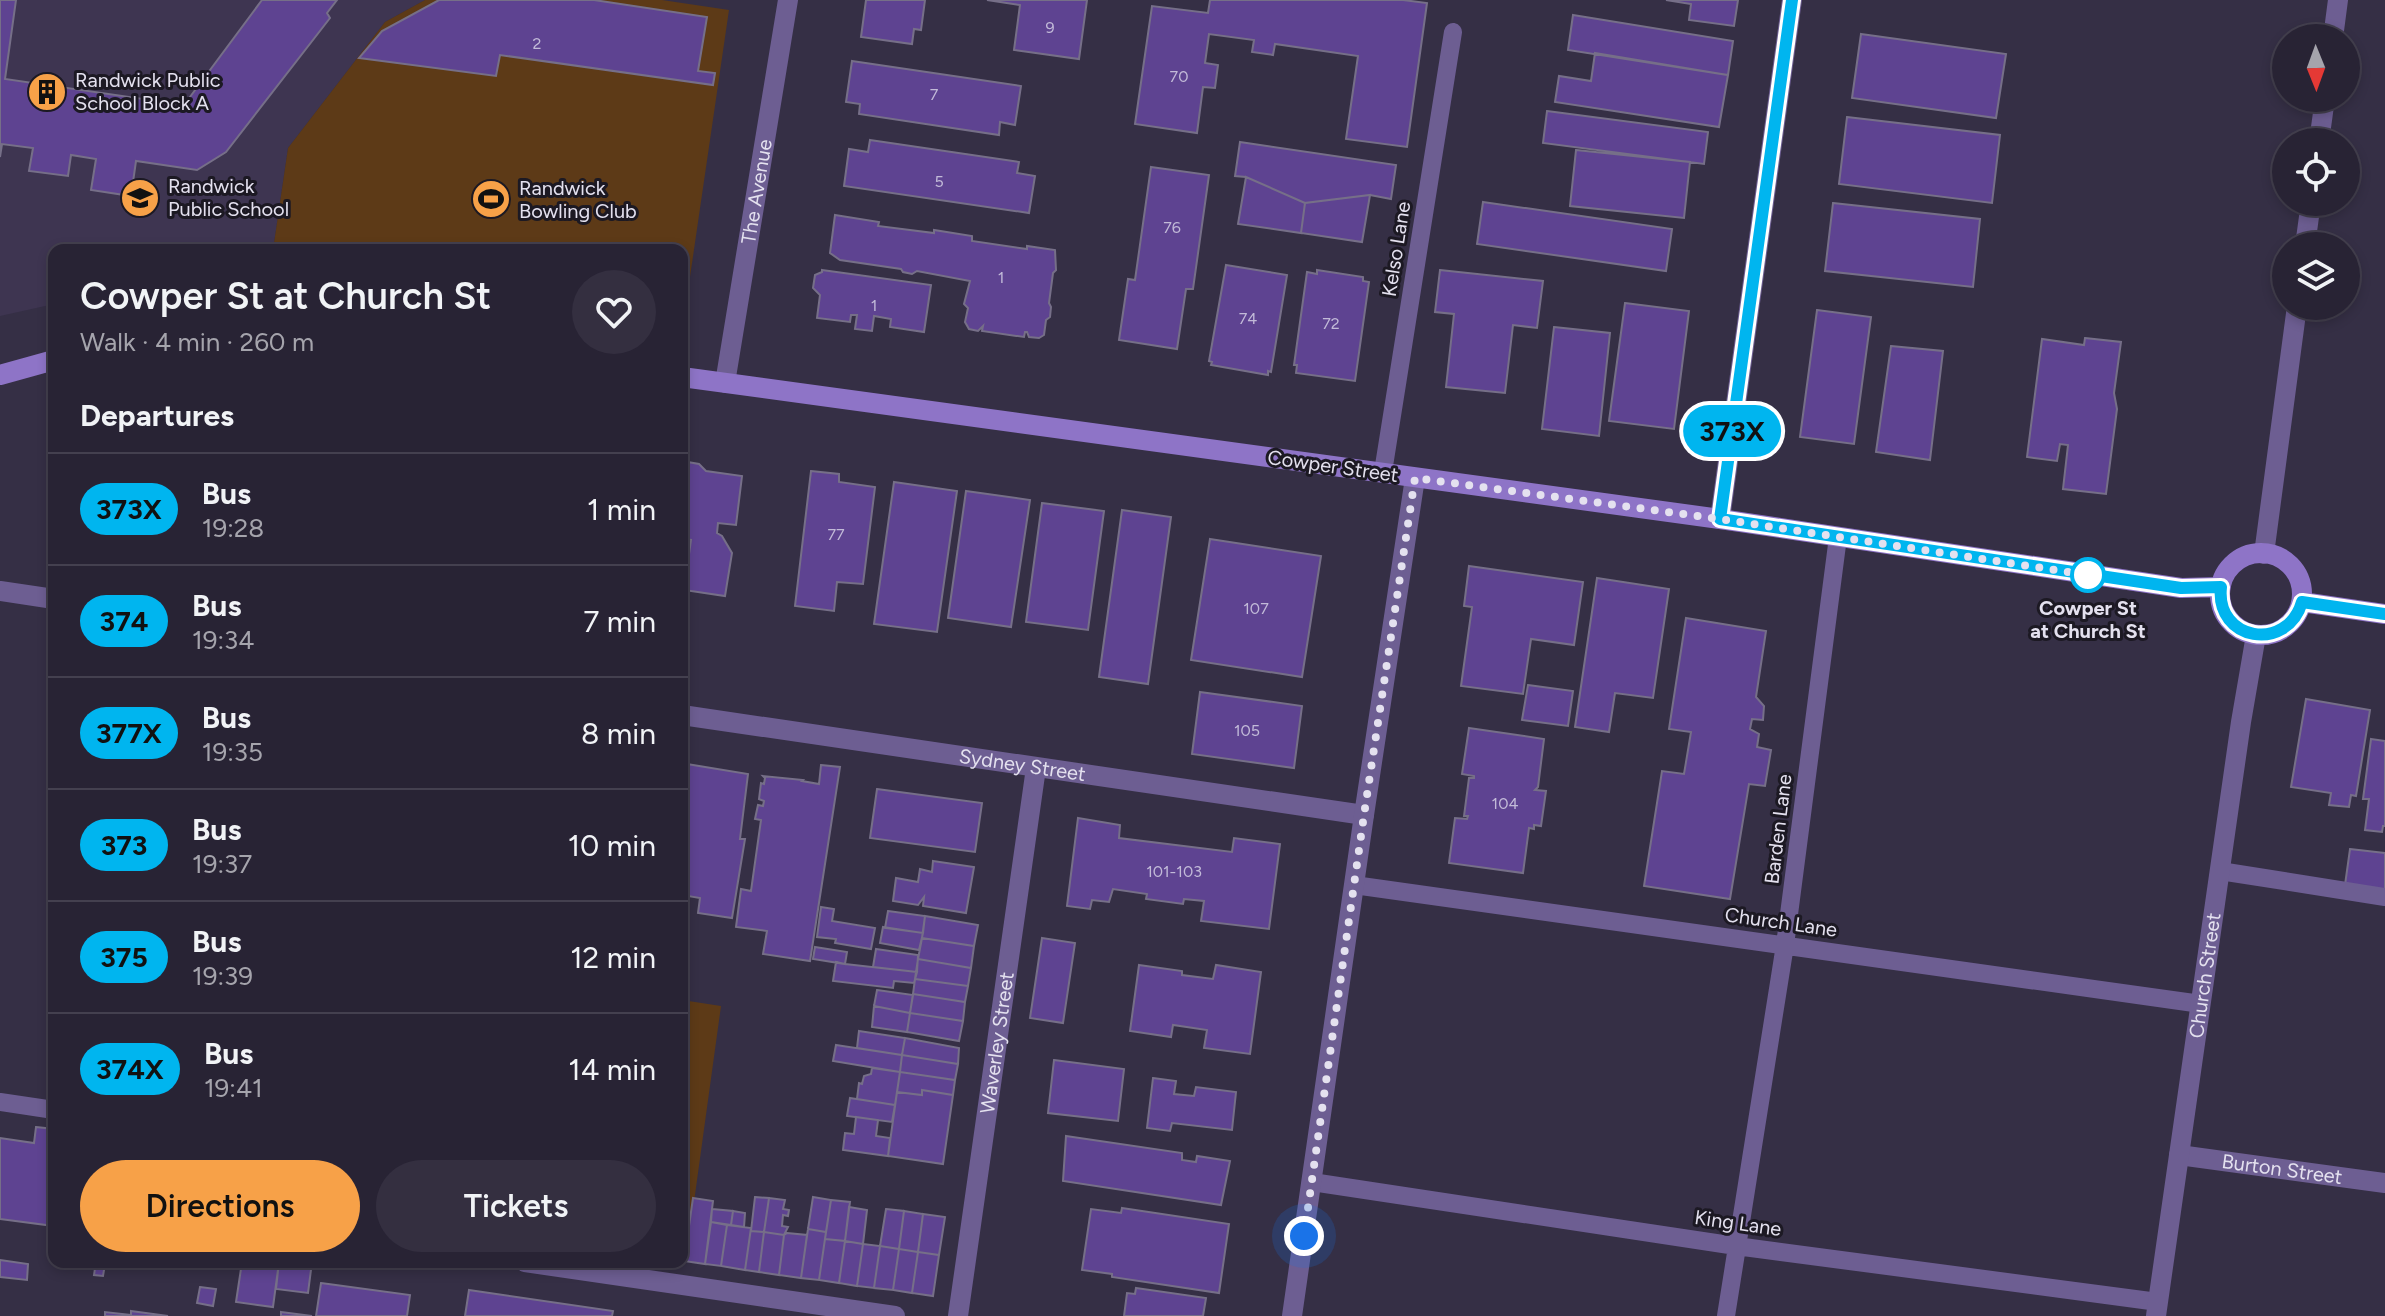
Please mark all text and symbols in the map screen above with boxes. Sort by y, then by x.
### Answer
house number: 9 [1045,18,1055,37]
north arrow [2272,24,2360,112]
map controls [2272,24,2360,320]
house number: 2 [533,34,541,53]
house number: 70 [1170,67,1188,86]
place label: Randwick Public School Block A [75,68,221,115]
building icon: Randwick Public School Block A [26,71,68,113]
house number: 7 [930,85,939,104]
button: locate [2272,128,2360,216]
street label: The Avenue [736,137,777,246]
house number: 5 [934,172,944,191]
place label: Randwick Public School [168,174,289,221]
place label: Randwick Bowling Club [519,176,637,223]
school or university icon: Randwick Public School [119,177,161,219]
sports icon: Randwick Bowling Club [470,178,512,220]
street label: Kelso Lane [1377,200,1415,298]
house number: 76 [1163,218,1181,237]
button: layers [2272,232,2360,320]
house number: 1 [998,268,1004,287]
button: heart [572,270,656,354]
text: Cowper St at Church St [80,273,491,319]
house number: 1 [871,296,877,315]
house number: 74 [1239,309,1257,328]
house number: 72 [1322,314,1340,333]
text: Walk · 4 min · 260 m [80,326,314,358]
text: Departures [80,397,234,434]
line badge: 373X [1676,405,1788,457]
text: 373X [1699,414,1765,448]
street label: Cowper Street [1266,445,1400,487]
text: Bus [202,475,251,512]
text: 1 min [587,491,656,528]
text: 373X [96,492,162,526]
text: 19:28 [202,512,264,544]
house number: 77 [827,525,845,544]
marker: Cowper St at Church St [2071,558,2105,592]
text: Bus [192,587,241,624]
place label: Cowper St at Church St [2030,596,2146,643]
house number: 107 [1243,599,1269,618]
text: 7 min [583,603,656,640]
text: 374 [100,604,148,638]
text: 19:34 [192,624,254,656]
text: Bus [202,699,251,736]
text: 8 min [581,715,656,752]
text: 377X [96,716,162,750]
house number: 105 [1234,721,1260,740]
text: 19:35 [202,736,263,768]
street label: Sydney Street [957,744,1087,786]
street label: Barden Lane [1759,773,1797,885]
house number: 104 [1492,794,1518,813]
text: Bus [192,811,241,848]
text: 10 min [568,827,656,864]
text: 373 [101,828,147,862]
text: 19:37 [192,848,252,880]
house number: 101-103 [1146,862,1202,881]
street label: Church Lane [1723,902,1839,942]
street label: Church Street [2184,911,2226,1040]
text: Bus [192,923,241,960]
text: 12 min [570,939,656,976]
text: 375 [100,940,148,974]
text: 19:39 [192,960,253,992]
street label: Waverley Street [975,970,1019,1115]
text: Bus [204,1035,253,1072]
text: 14 min [568,1051,656,1088]
text: 374X [96,1052,164,1086]
text: 19:41 [204,1072,263,1104]
street label: Burton Street [2220,1149,2344,1189]
button: Directions [80,1160,360,1252]
button: Tickets [376,1160,656,1252]
street label: King Lane [1693,1205,1783,1241]
your location [1284,1216,1324,1256]

